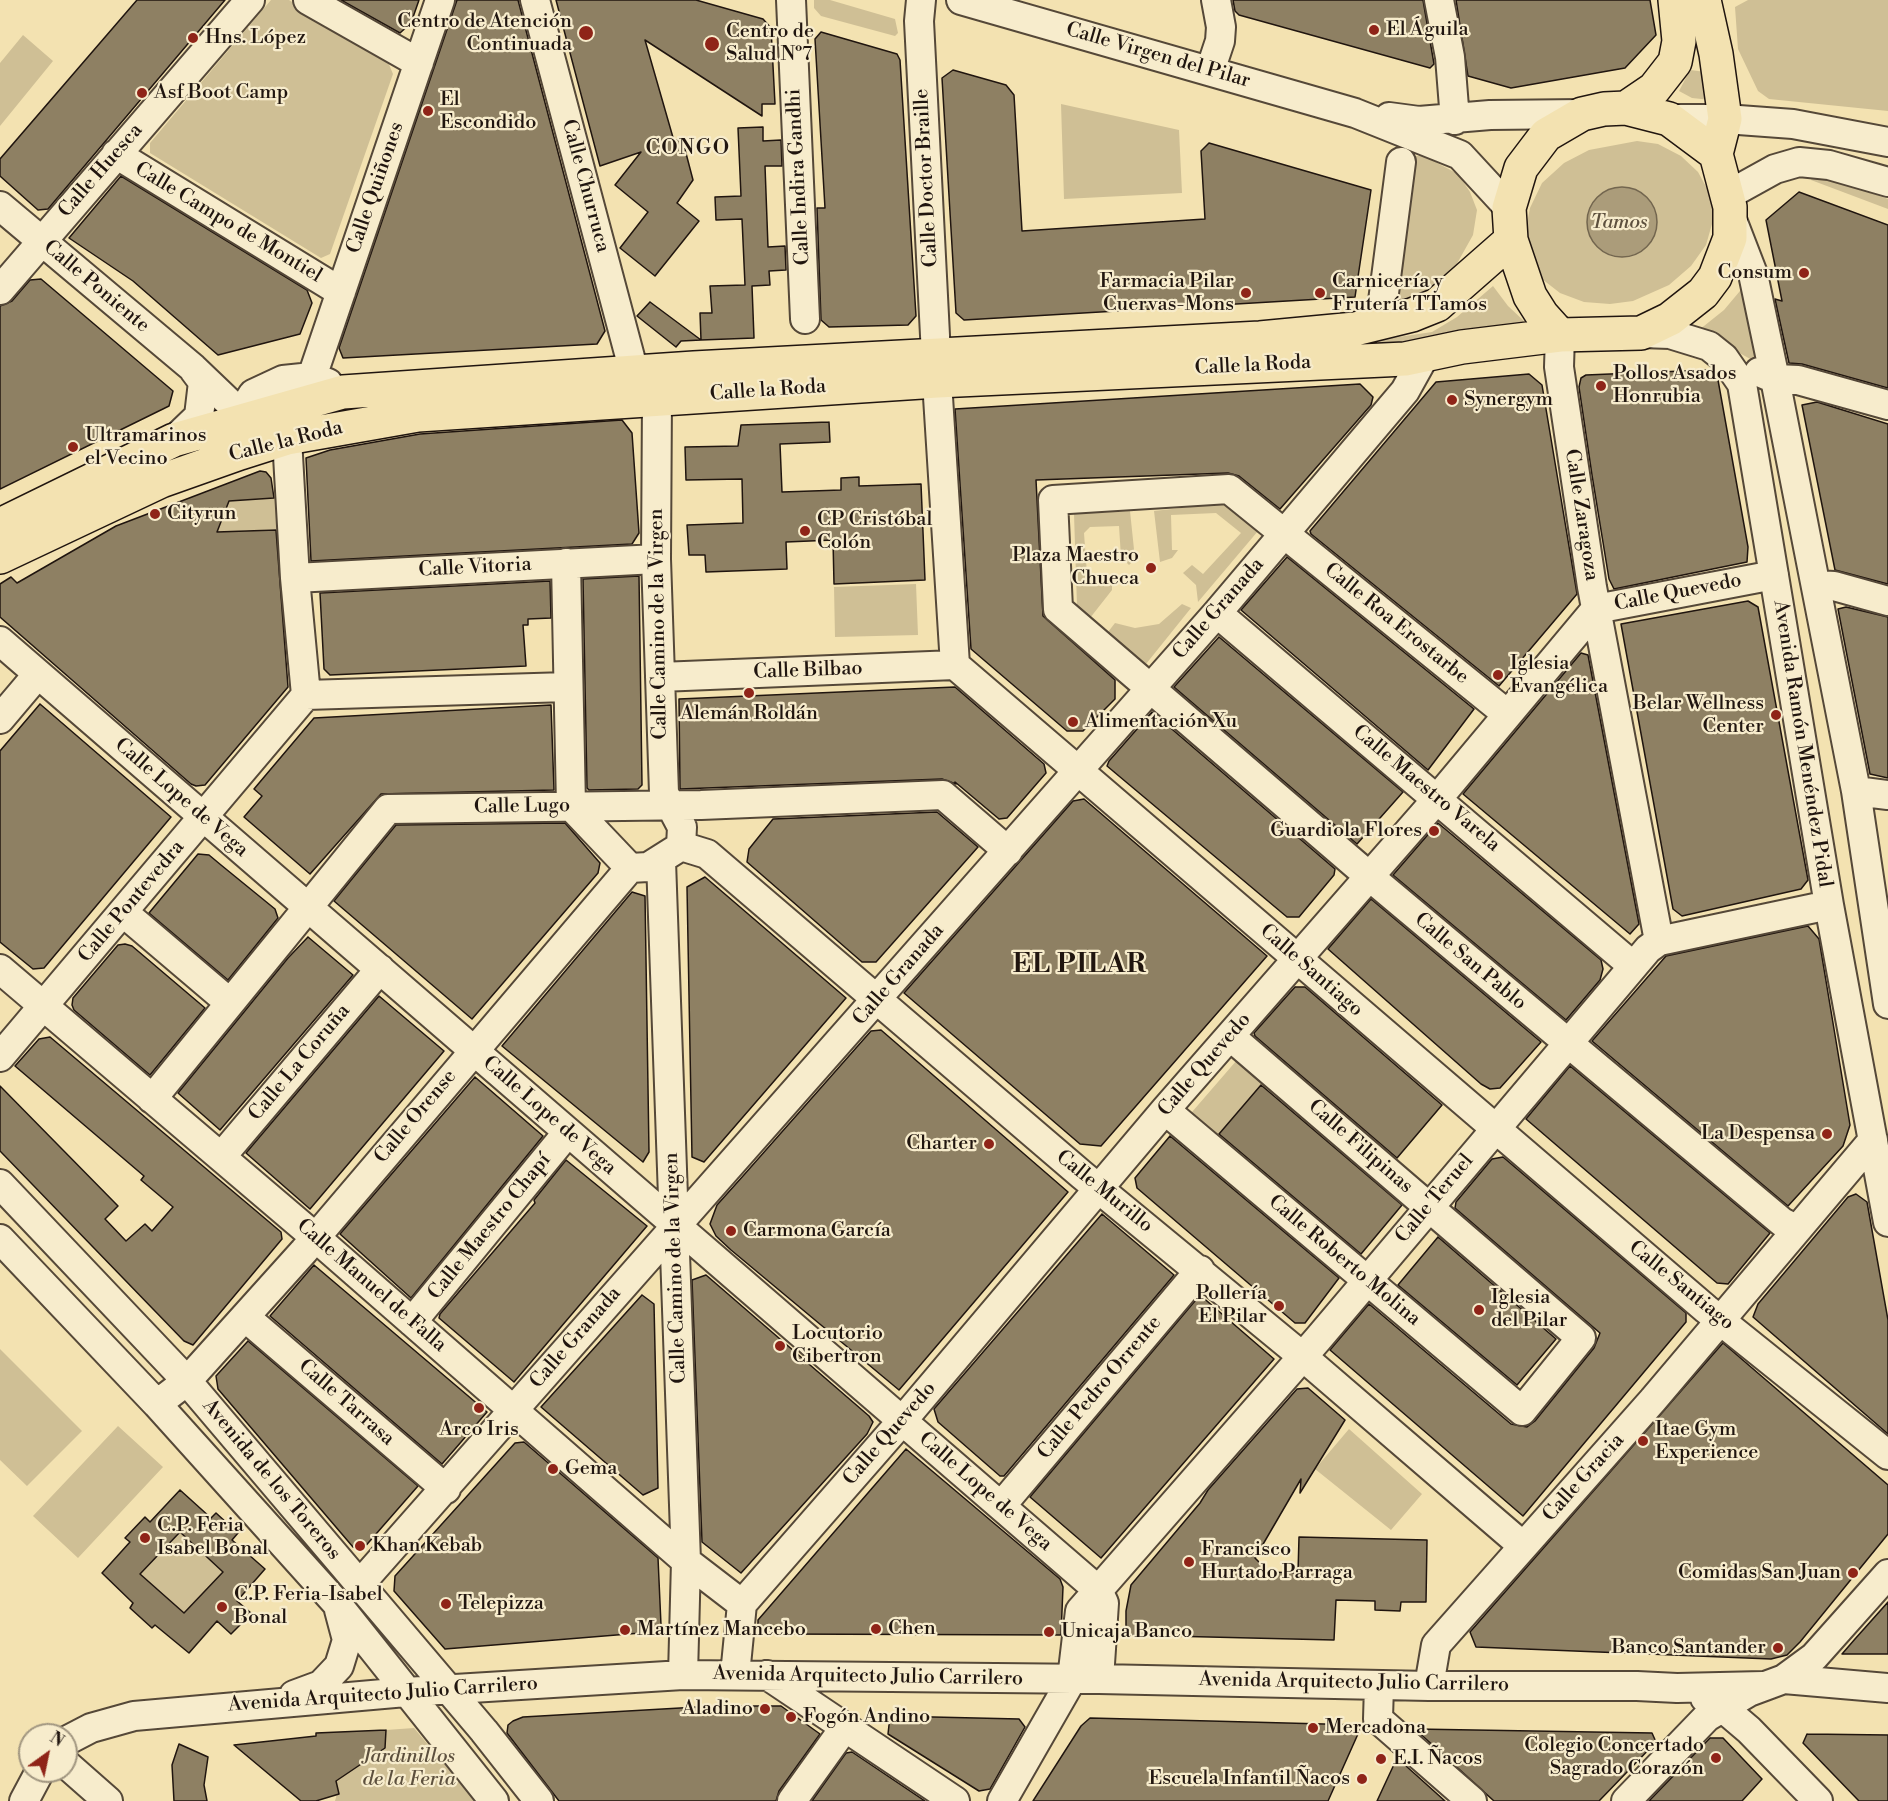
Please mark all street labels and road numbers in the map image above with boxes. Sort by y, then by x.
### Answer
street label: Calle Virgen del Pilar [1063,18,1253,94]
street label: Calle Indira Gandhi [782,88,816,266]
street label: Calle Doctor Braille [910,88,944,268]
street label: Calle Churruca [556,117,614,255]
street label: Calle Huesca [54,119,148,223]
street label: Calle Quiñones [342,119,410,257]
street label: Calle Campo de Montiel [130,158,326,288]
street label: Calle Poniente [38,236,154,338]
street label: Calle la Roda [1194,351,1312,381]
street label: Calle la Roda [709,375,827,407]
street label: Calle la Roda [227,416,345,468]
street label: Calle Zaragoza [1559,447,1603,583]
street label: Calle Camino de la Virgen [645,508,673,740]
street label: Calle Vitoria [418,553,532,583]
street label: Calle Granada [1168,553,1270,665]
street label: Calle Roa Erostarbe [1319,558,1473,690]
street label: Calle Quevedo [1612,569,1744,617]
street label: Avenida Ramón Menéndez Pidal [1767,599,1837,889]
street label: Calle Bilbao [753,657,863,685]
street label: Calle Maestro Varela [1347,720,1505,858]
street label: Calle Lope de Vega [109,734,253,862]
street label: Calle Lugo [474,794,570,820]
street label: Calle Pontevedra [74,836,190,968]
street label: Calle San Pablo [1409,908,1531,1016]
street label: Calle Granada [848,919,950,1031]
street label: Calle Santiago [1255,920,1367,1022]
street label: Calle La Coruña [244,1000,356,1126]
street label: Calle Quevedo [1154,1008,1256,1122]
street label: Calle Lope de Vega [477,1052,621,1180]
street label: Calle Orense [370,1065,462,1169]
street label: Calle Filipinas [1303,1095,1417,1199]
street label: Calle Murillo [1051,1146,1157,1238]
street label: Calle Maestro Chapí [424,1149,556,1305]
street label: Calle Teruel [1391,1150,1479,1248]
street label: Calle Camino de la Virgen [660,1152,692,1384]
street label: Calle Roberto Molina [1263,1190,1425,1332]
street label: Calle Manuel de Falla [291,1214,451,1358]
street label: Calle Santiago [1623,1236,1739,1336]
street label: Calle Granada [525,1282,627,1394]
street label: Calle Pedro Orrente [1033,1311,1167,1465]
street label: Calle Tarrasa [293,1355,399,1451]
street label: Calle Quevedo [839,1377,941,1491]
street label: Avenida de los Toreros [197,1395,345,1565]
street label: Calle Lope de Vega [913,1428,1057,1556]
street label: Calle Gracia [1538,1429,1630,1527]
street label: Avenida Arquitecto Julio Carrilero [713,1662,1023,1692]
street label: Avenida Arquitecto Julio Carrilero [1199,1668,1509,1698]
street label: Avenida Arquitecto Julio Carrilero [227,1672,539,1718]

